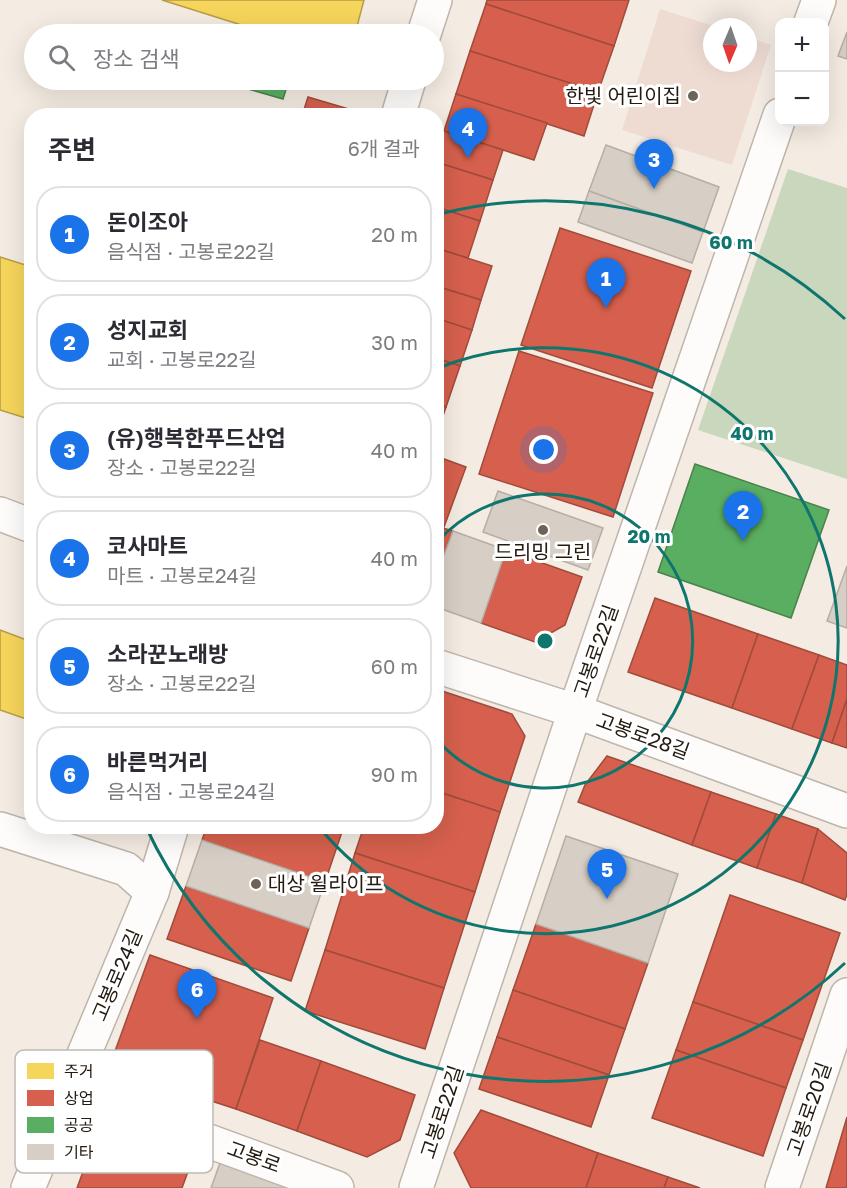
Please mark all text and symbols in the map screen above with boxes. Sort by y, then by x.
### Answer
north arrow [703,18,757,72]
map controls [775,18,829,126]
button: + [775,18,829,72]
search box [24,24,444,90]
icon: search [45,41,78,74]
text: 장소 검색 [93,45,179,72]
button: − [775,72,829,126]
place label: 한빛 어린이집 [566,83,681,107]
marker: 한빛 어린이집 [686,89,700,103]
pin: 4 [448,108,488,158]
text: 주변 [48,134,96,165]
text: 6개 결과 [348,136,420,160]
pin: 3 [634,140,674,189]
text: 돈이조아 [107,208,188,235]
text: 1 [64,222,75,246]
text: 20 m [371,222,418,246]
text: 60 m [709,231,753,253]
text: 음식점 · 고봉로22길 [107,239,275,263]
pin: 1 [586,258,626,308]
text: 성지교회 [107,316,188,343]
text: 2 [63,330,76,354]
text: 30 m [371,330,418,354]
text: 교회 · 고봉로22길 [107,347,257,371]
text: 40 m [730,422,774,444]
text: (유)행복한푸드산업 [107,424,286,451]
your location [529,435,558,464]
text: 3 [63,438,76,462]
text: 40 m [371,438,418,462]
text: 장소 · 고봉로22길 [107,455,257,479]
pin: 2 [724,492,762,541]
marker: 드리밍 그린 [536,523,550,537]
text: 20 m [628,525,670,547]
text: 코사마트 [107,532,188,559]
place label: 드리밍 그린 [495,539,592,563]
text: 4 [63,546,76,570]
text: 40 m [371,546,418,570]
text: 마트 · 고봉로24길 [107,563,257,587]
street label: 고봉로22길 [568,601,622,700]
centre of rings [535,631,555,651]
text: 소라꾼노래방 [107,640,228,667]
text: 5 [63,654,76,678]
text: 60 m [371,654,418,678]
text: 장소 · 고봉로22길 [107,671,257,695]
street label: 고봉로28길 [593,707,693,763]
text: 바른먹거리 [107,748,208,775]
text: 6 [63,762,76,786]
text: 90 m [371,762,418,786]
text: 음식점 · 고봉로24길 [107,779,276,803]
pin: 5 [588,850,626,899]
place label: 대상 윌라이프 [268,871,383,895]
marker: 대상 윌라이프 [249,877,263,891]
street label: 고봉로24길 [86,925,146,1024]
pin: 6 [178,970,216,1019]
legend [15,1050,213,1173]
street label: 고봉로20길 [781,1059,835,1159]
text: 주거 [64,1061,93,1081]
street label: 고봉로22길 [415,1062,467,1161]
text: 상업 [64,1088,93,1108]
text: 공공 [64,1115,93,1135]
street label: 고봉로 [224,1135,284,1177]
text: 기타 [64,1142,94,1162]

